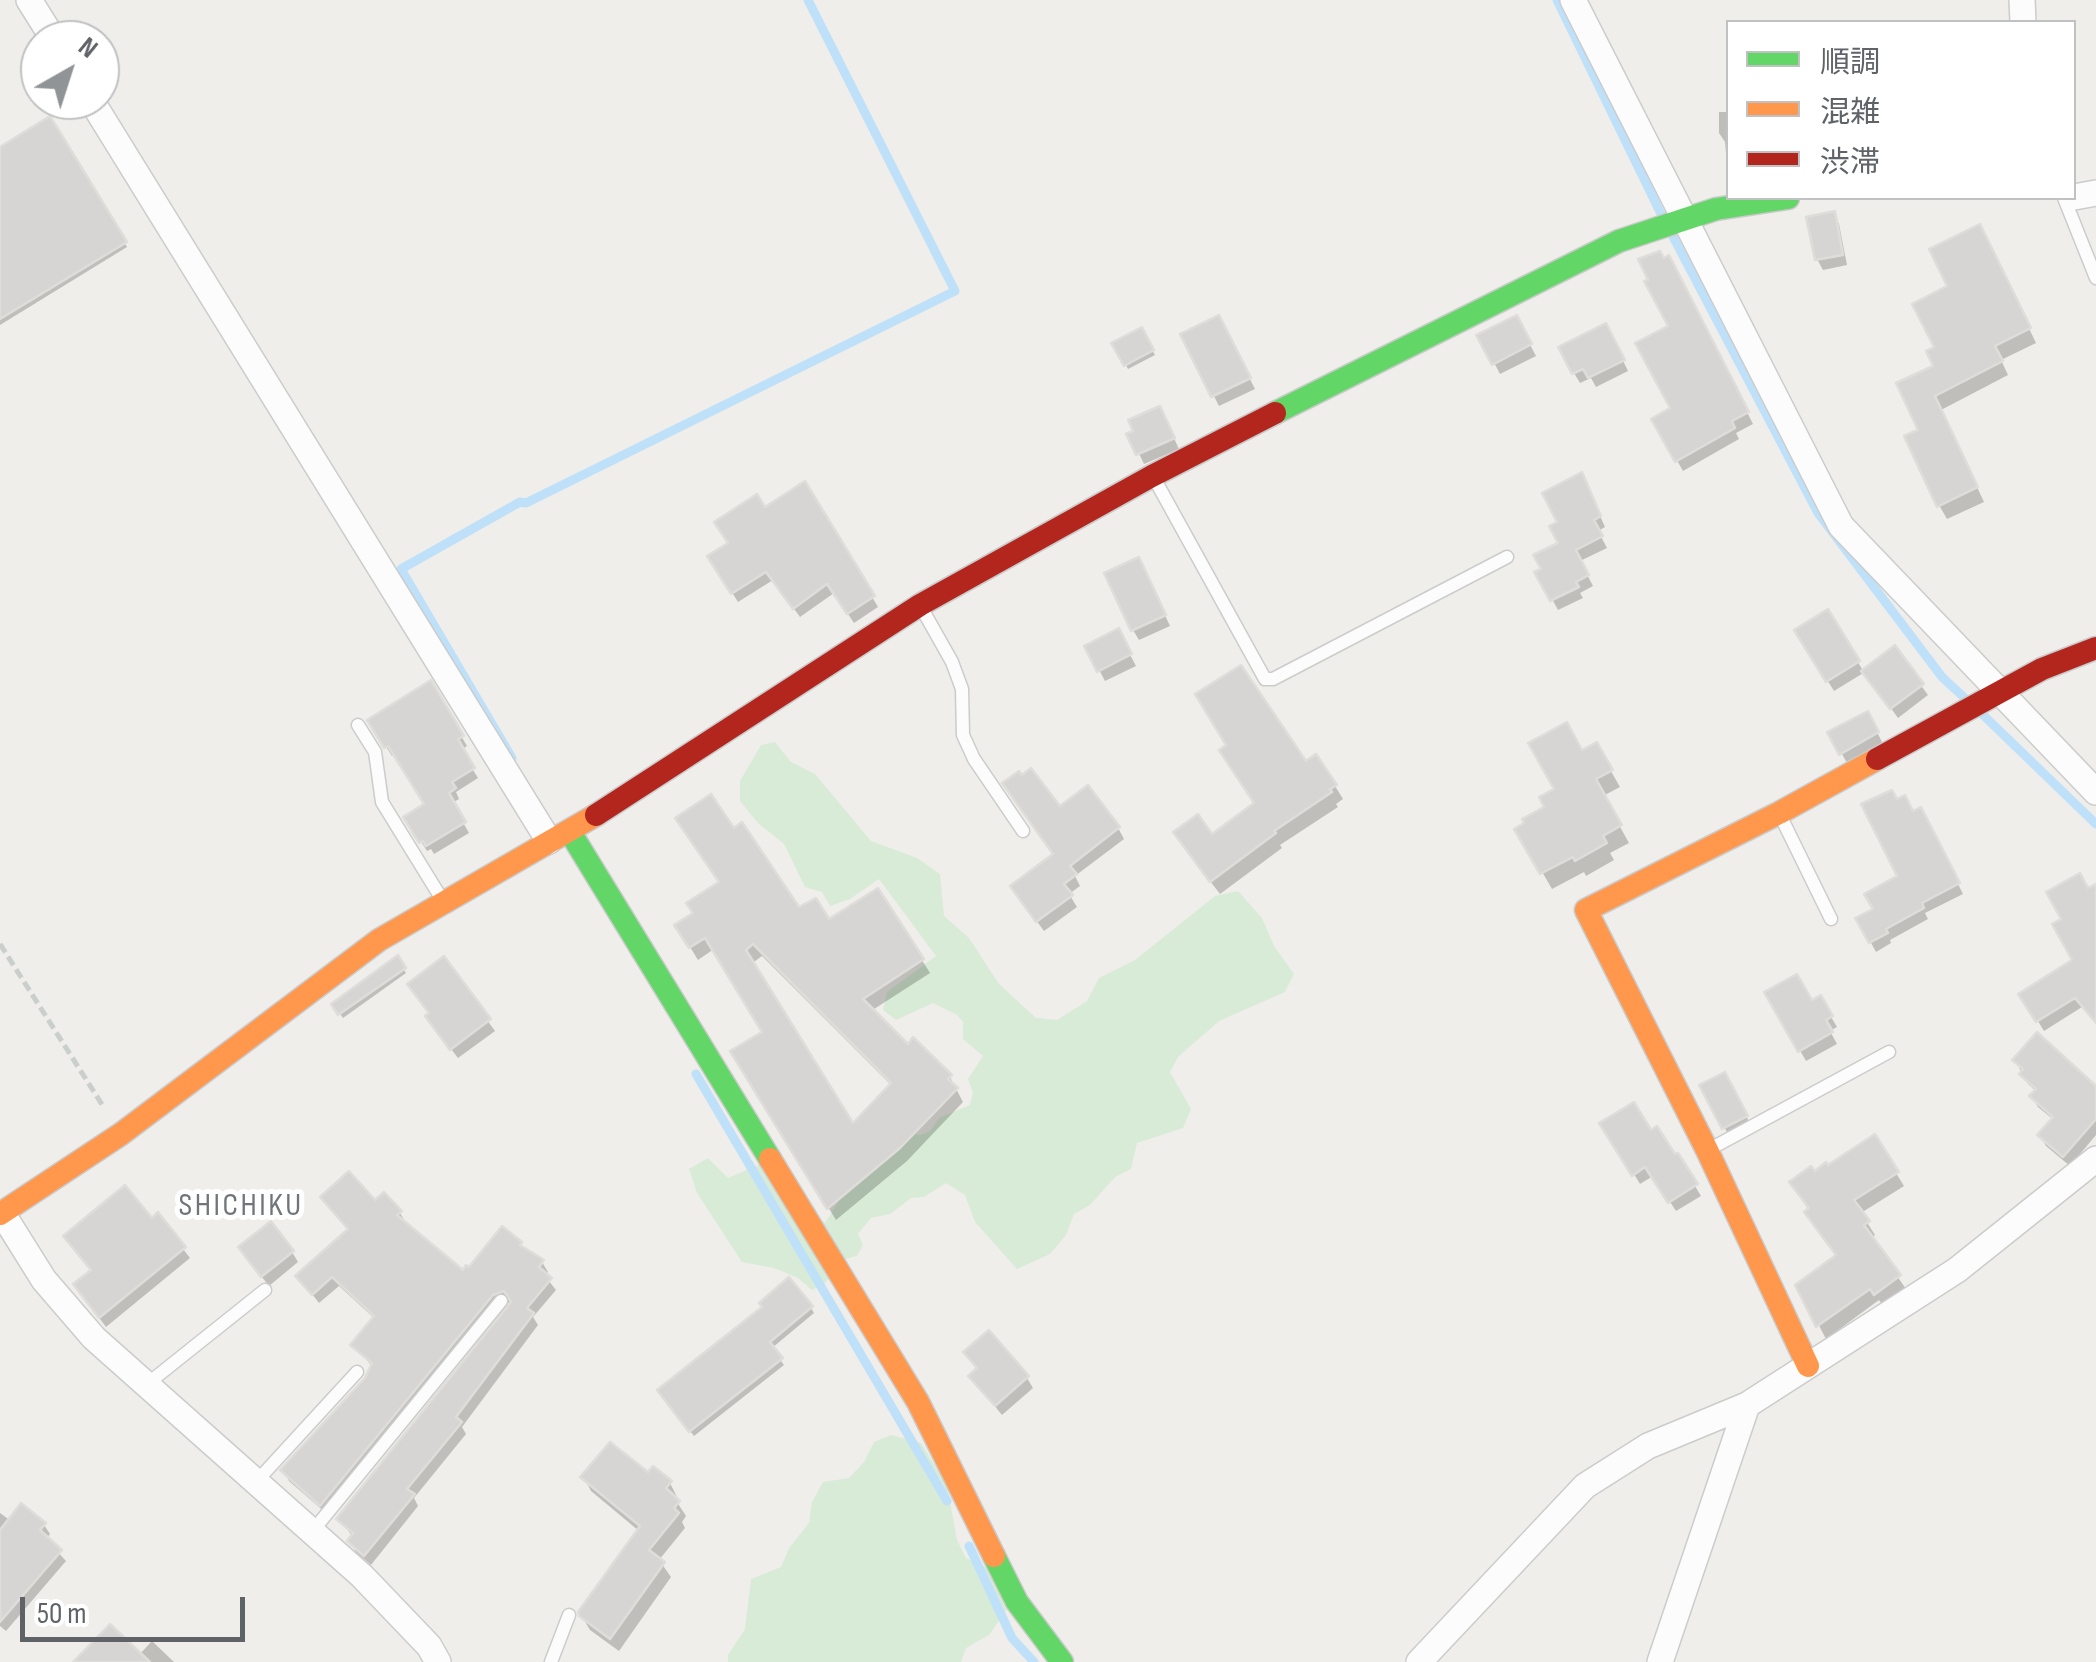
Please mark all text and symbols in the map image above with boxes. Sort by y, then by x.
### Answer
north arrow [20,20,120,120]
legend [1726,20,2076,200]
text: N [72,30,104,65]
text: 順調 [1820,45,1880,81]
text: 混雑 [1820,95,1880,131]
text: 渋滞 [1820,145,1880,181]
district label: SHICHIKU [178,1188,304,1226]
scale bar [25,1577,250,1639]
text: 50 m [37,1596,86,1632]

